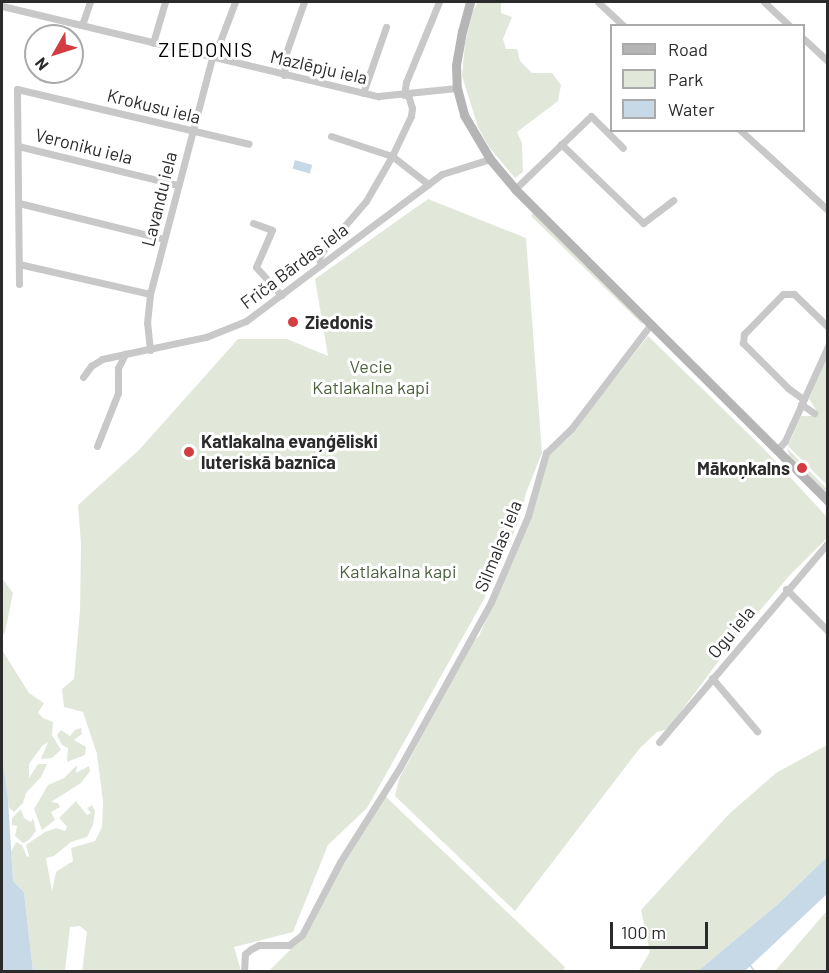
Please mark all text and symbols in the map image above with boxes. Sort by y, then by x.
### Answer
north arrow [24,24,84,84]
legend [610,24,805,132]
district label: ZIEDONIS [158,37,254,61]
text: Road [668,38,708,60]
street label: Mazlēpju iela [268,45,370,89]
text: N [30,54,52,75]
text: Park [668,68,703,90]
street label: Krokusu iela [105,84,203,128]
text: Water [668,98,715,120]
street label: Veroniku iela [33,123,135,169]
street label: Lavandu iela [137,149,181,249]
street label: Friča Bārdas iela [236,219,352,313]
place label: Ziedonis [305,311,373,333]
marker: Ziedonis [286,315,300,329]
park label: Vecie Katlakalna kapi [312,356,430,398]
place label: Katlakalna evaņģēliski luteriskā baznīca [201,431,378,474]
marker: Katlakalna evaņģēliski luteriskā baznīca [182,445,196,459]
place label: Mākoņkalns [697,457,790,479]
marker: Mākoņkalns [795,461,809,475]
street label: Silmalas iela [470,497,526,595]
park label: Katlakalna kapi [339,560,457,582]
street label: Ogu iela [703,602,759,662]
scale bar [613,910,710,948]
text: 100 m [621,921,666,943]

